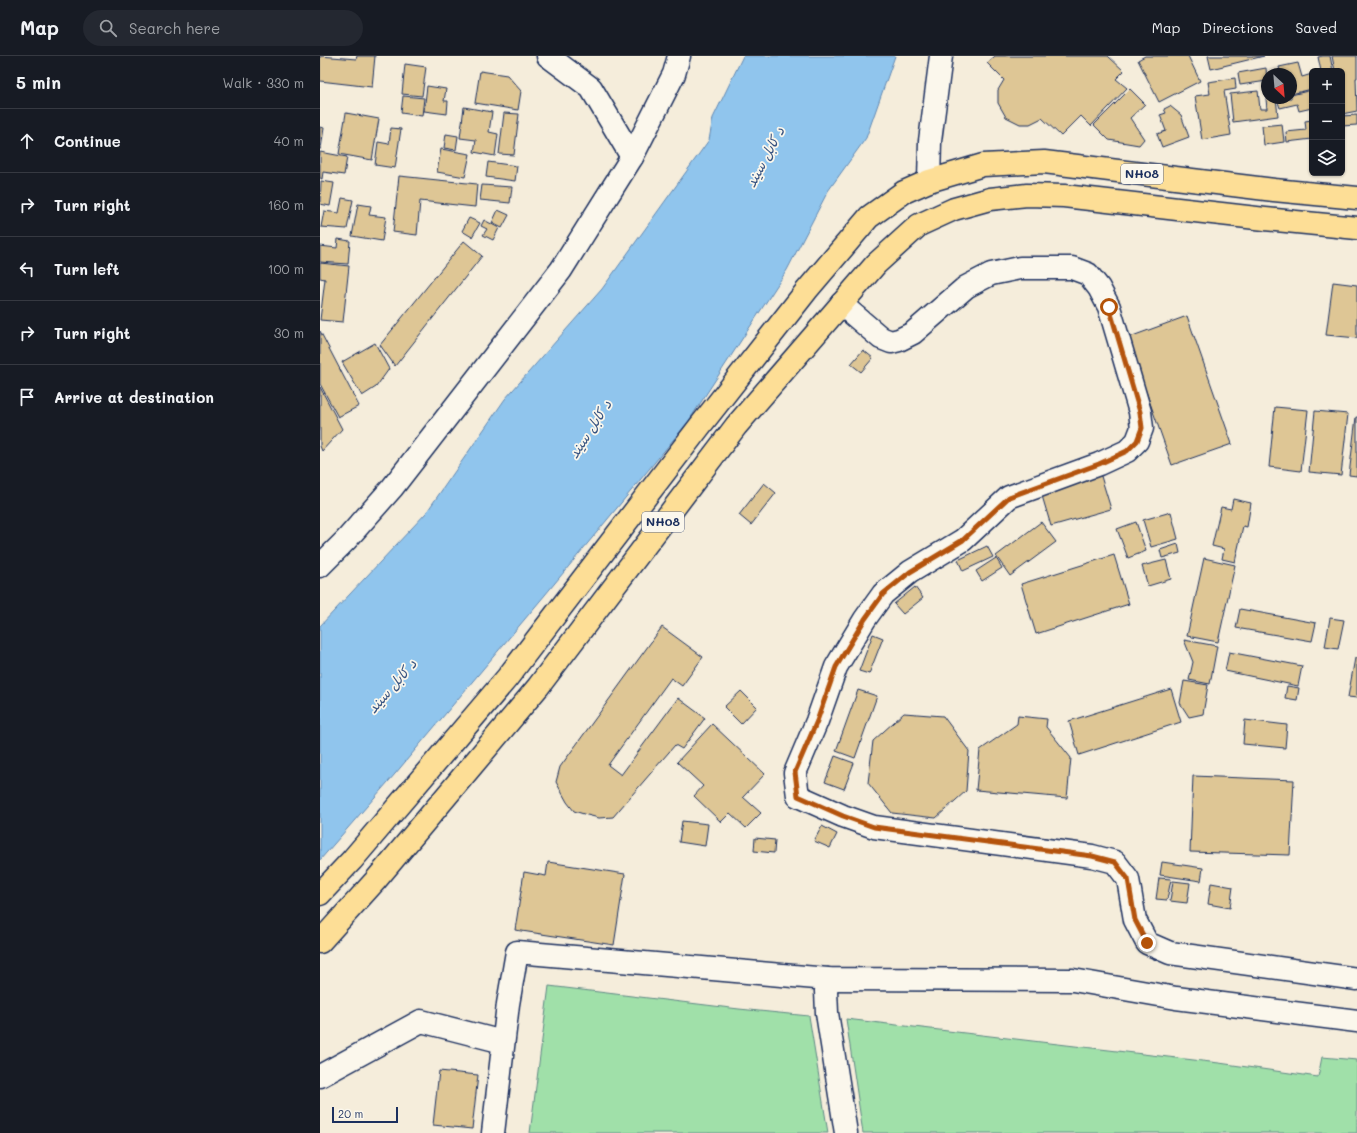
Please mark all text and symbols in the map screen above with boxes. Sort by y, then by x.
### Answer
search box [83,10,363,46]
text: Map [20,15,59,40]
icon: search [97,17,119,39]
text: Search here [129,18,220,38]
text: Map [1152,18,1180,37]
text: Directions [1202,18,1273,37]
text: Saved [1295,18,1337,37]
north arrow [1261,68,1297,104]
map controls [1309,68,1345,176]
button: + [1309,68,1345,104]
text: 5 min [16,71,61,93]
text: Walk · 330 m [223,74,304,91]
button: − [1309,104,1345,140]
water label: د کابل سيند [741,123,789,190]
icon: ahead [16,130,38,152]
text: Continue [54,131,121,151]
text: 40 m [274,132,304,149]
button: layers [1309,140,1345,176]
road number: NH08 [1121,164,1163,184]
icon: right [16,194,38,216]
text: Turn right [54,195,131,215]
text: 160 m [268,196,304,213]
icon: left [16,258,38,280]
text: Turn left [54,259,119,279]
text: 100 m [268,260,304,277]
route start [1100,298,1118,316]
icon: right [16,322,38,344]
text: Turn right [54,323,131,343]
text: 30 m [274,324,304,341]
icon: arrive [16,386,38,408]
text: Arrive at destination [54,387,214,407]
water label: د کابل سيند [564,396,616,462]
road number: NH08 [642,512,684,532]
water label: د کابل سيند [363,654,421,717]
route end [1138,934,1156,952]
scale bar [332,1105,398,1124]
text: 20 m [338,1106,363,1121]

